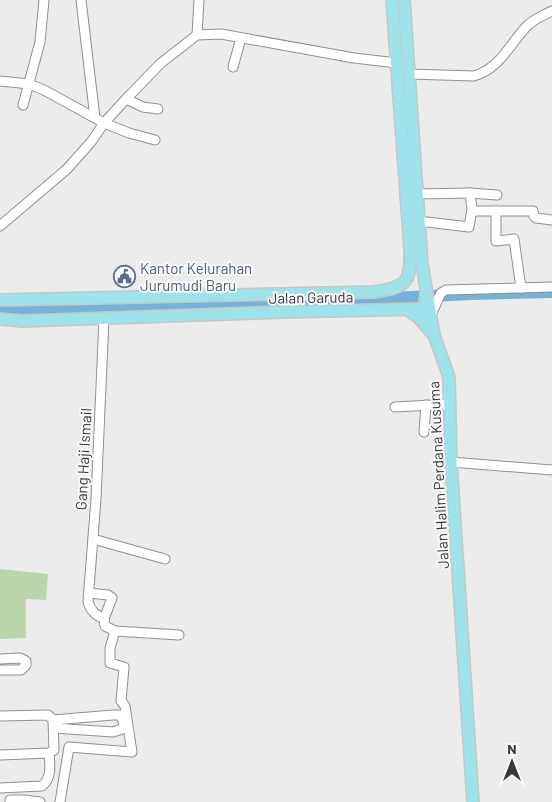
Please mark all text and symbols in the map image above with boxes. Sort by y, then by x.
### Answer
place label: Kantor Kelurahan Jurumudi Baru [140,259,252,294]
public building icon: Kantor Kelurahan Jurumudi Baru [112,265,136,289]
street label: Jalan Garuda [269,287,353,307]
street label: Jalan Halim Perdana Kusuma [424,381,452,569]
street label: Gang Haji Ismail [71,407,95,511]
north arrow [487,737,537,787]
text: N [507,740,517,757]

